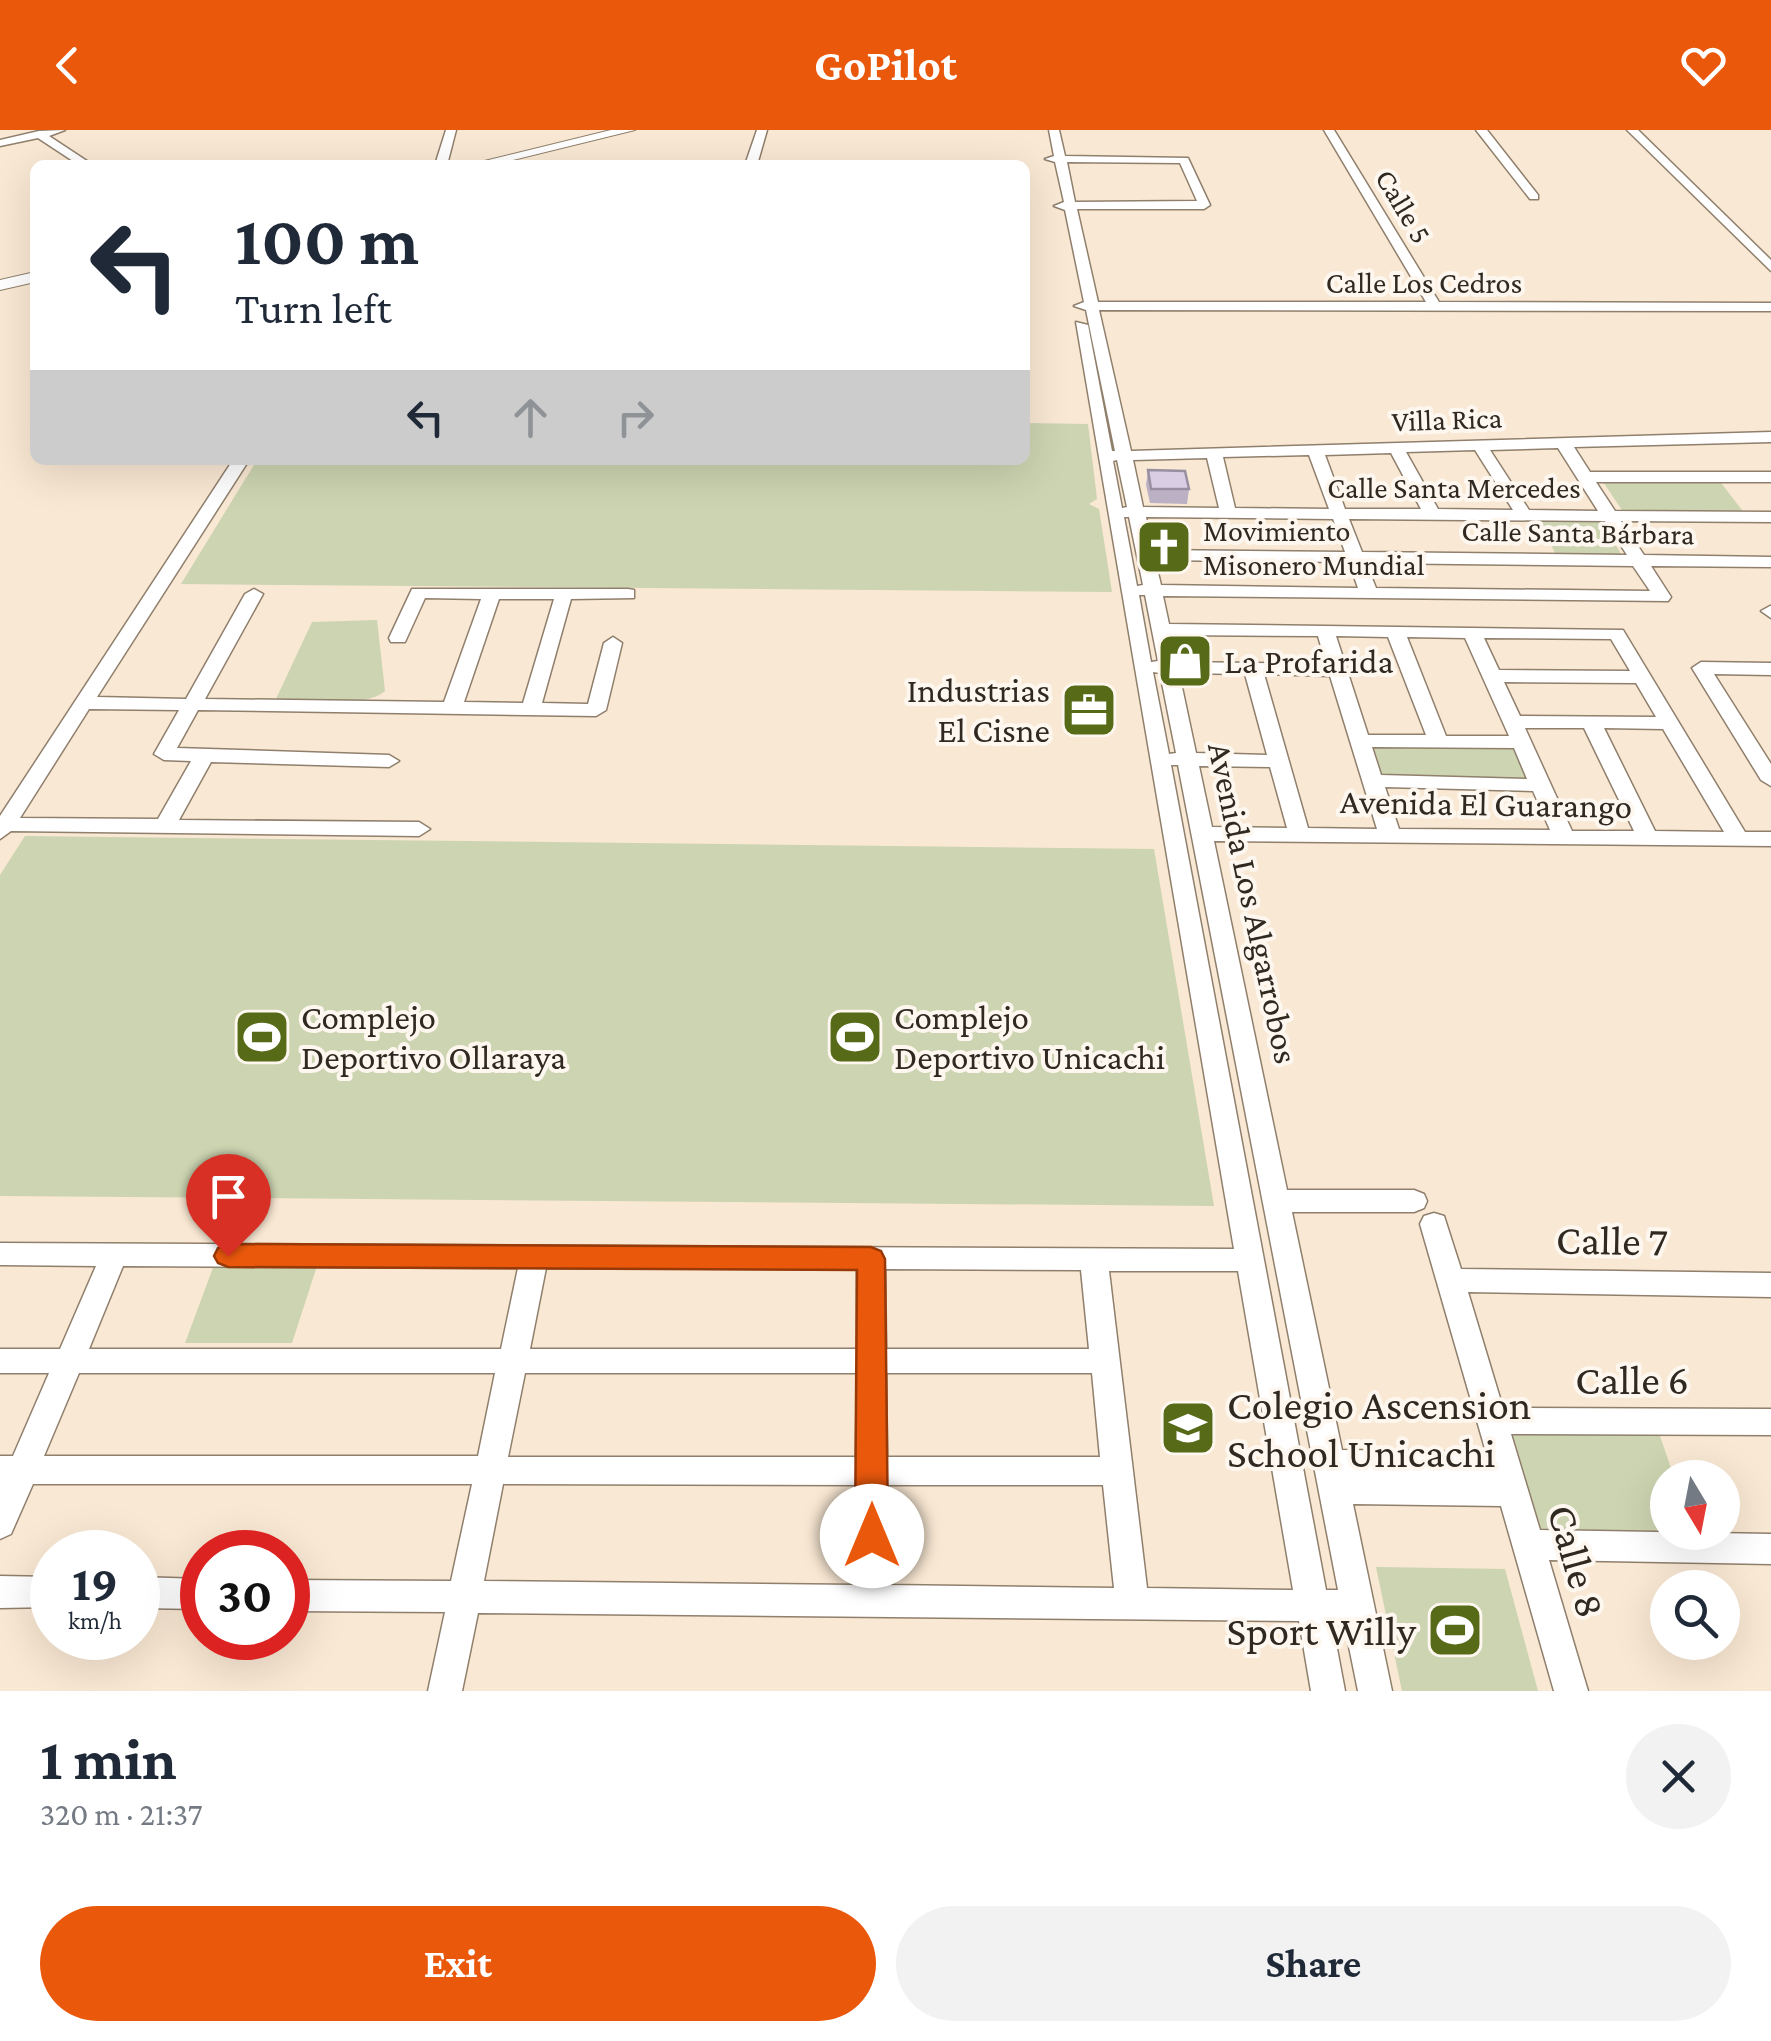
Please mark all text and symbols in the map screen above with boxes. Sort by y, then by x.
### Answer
icon: back [40,38,95,93]
icon: heart [1676,38,1731,93]
text: GoPilot [814,40,957,90]
street label: Calle 5 [1369,163,1439,249]
icon: left [70,200,200,330]
text: 100 m [235,201,419,279]
street label: Calle Los Cedros [1326,266,1522,299]
text: Turn left [235,283,392,333]
icon: left [398,390,453,445]
icon: ahead [503,390,558,445]
icon: right [608,390,663,445]
street label: Villa Rica [1391,401,1503,437]
street label: Calle Santa Mercedes [1327,471,1581,504]
street label: Calle Santa Bárbara [1461,513,1695,551]
place label: Movimiento Misonero Mundial [1203,514,1425,581]
church icon: Movimiento Misonero Mundial [1134,517,1194,577]
shop icon: La Profarida [1155,631,1215,691]
place label: La Profarida [1224,642,1394,681]
place label: Industrias El Cisne [907,671,1050,750]
office icon: Industrias El Cisne [1059,680,1119,740]
street label: Avenida Los Algarrobos [1200,739,1306,1067]
street label: Avenida El Guarango [1340,782,1632,826]
place label: Complejo Deportivo Ollaraya [301,998,566,1077]
place label: Complejo Deportivo Unicachi [894,998,1165,1077]
sports icon: Complejo Deportivo Ollaraya [232,1007,292,1067]
sports icon: Complejo Deportivo Unicachi [825,1007,885,1067]
pin [186,1154,271,1257]
icon: arrive [201,1169,256,1224]
street label: Calle 7 [1556,1216,1668,1264]
street label: Calle 6 [1575,1356,1689,1403]
place label: Colegio Ascension School Unicachi [1227,1381,1531,1476]
school or university icon: Colegio Ascension School Unicachi [1158,1398,1218,1458]
north arrow [1650,1460,1740,1550]
map controls [1650,1460,1740,1660]
position arrow [820,1484,924,1588]
street label: Calle 8 [1539,1499,1615,1623]
speed limit sign: 30 [180,1530,310,1660]
text: 19 [72,1555,118,1611]
button: search [1650,1570,1740,1660]
sports icon: Sport Willy [1425,1600,1485,1660]
text: km/h [68,1607,122,1634]
place label: Sport Willy [1226,1607,1417,1654]
button: close [1626,1724,1731,1829]
text: 1 min [40,1725,177,1792]
text: 320 m · 21:37 [40,1796,203,1832]
button: Exit [40,1906,876,2021]
button: Share [896,1906,1731,2021]

